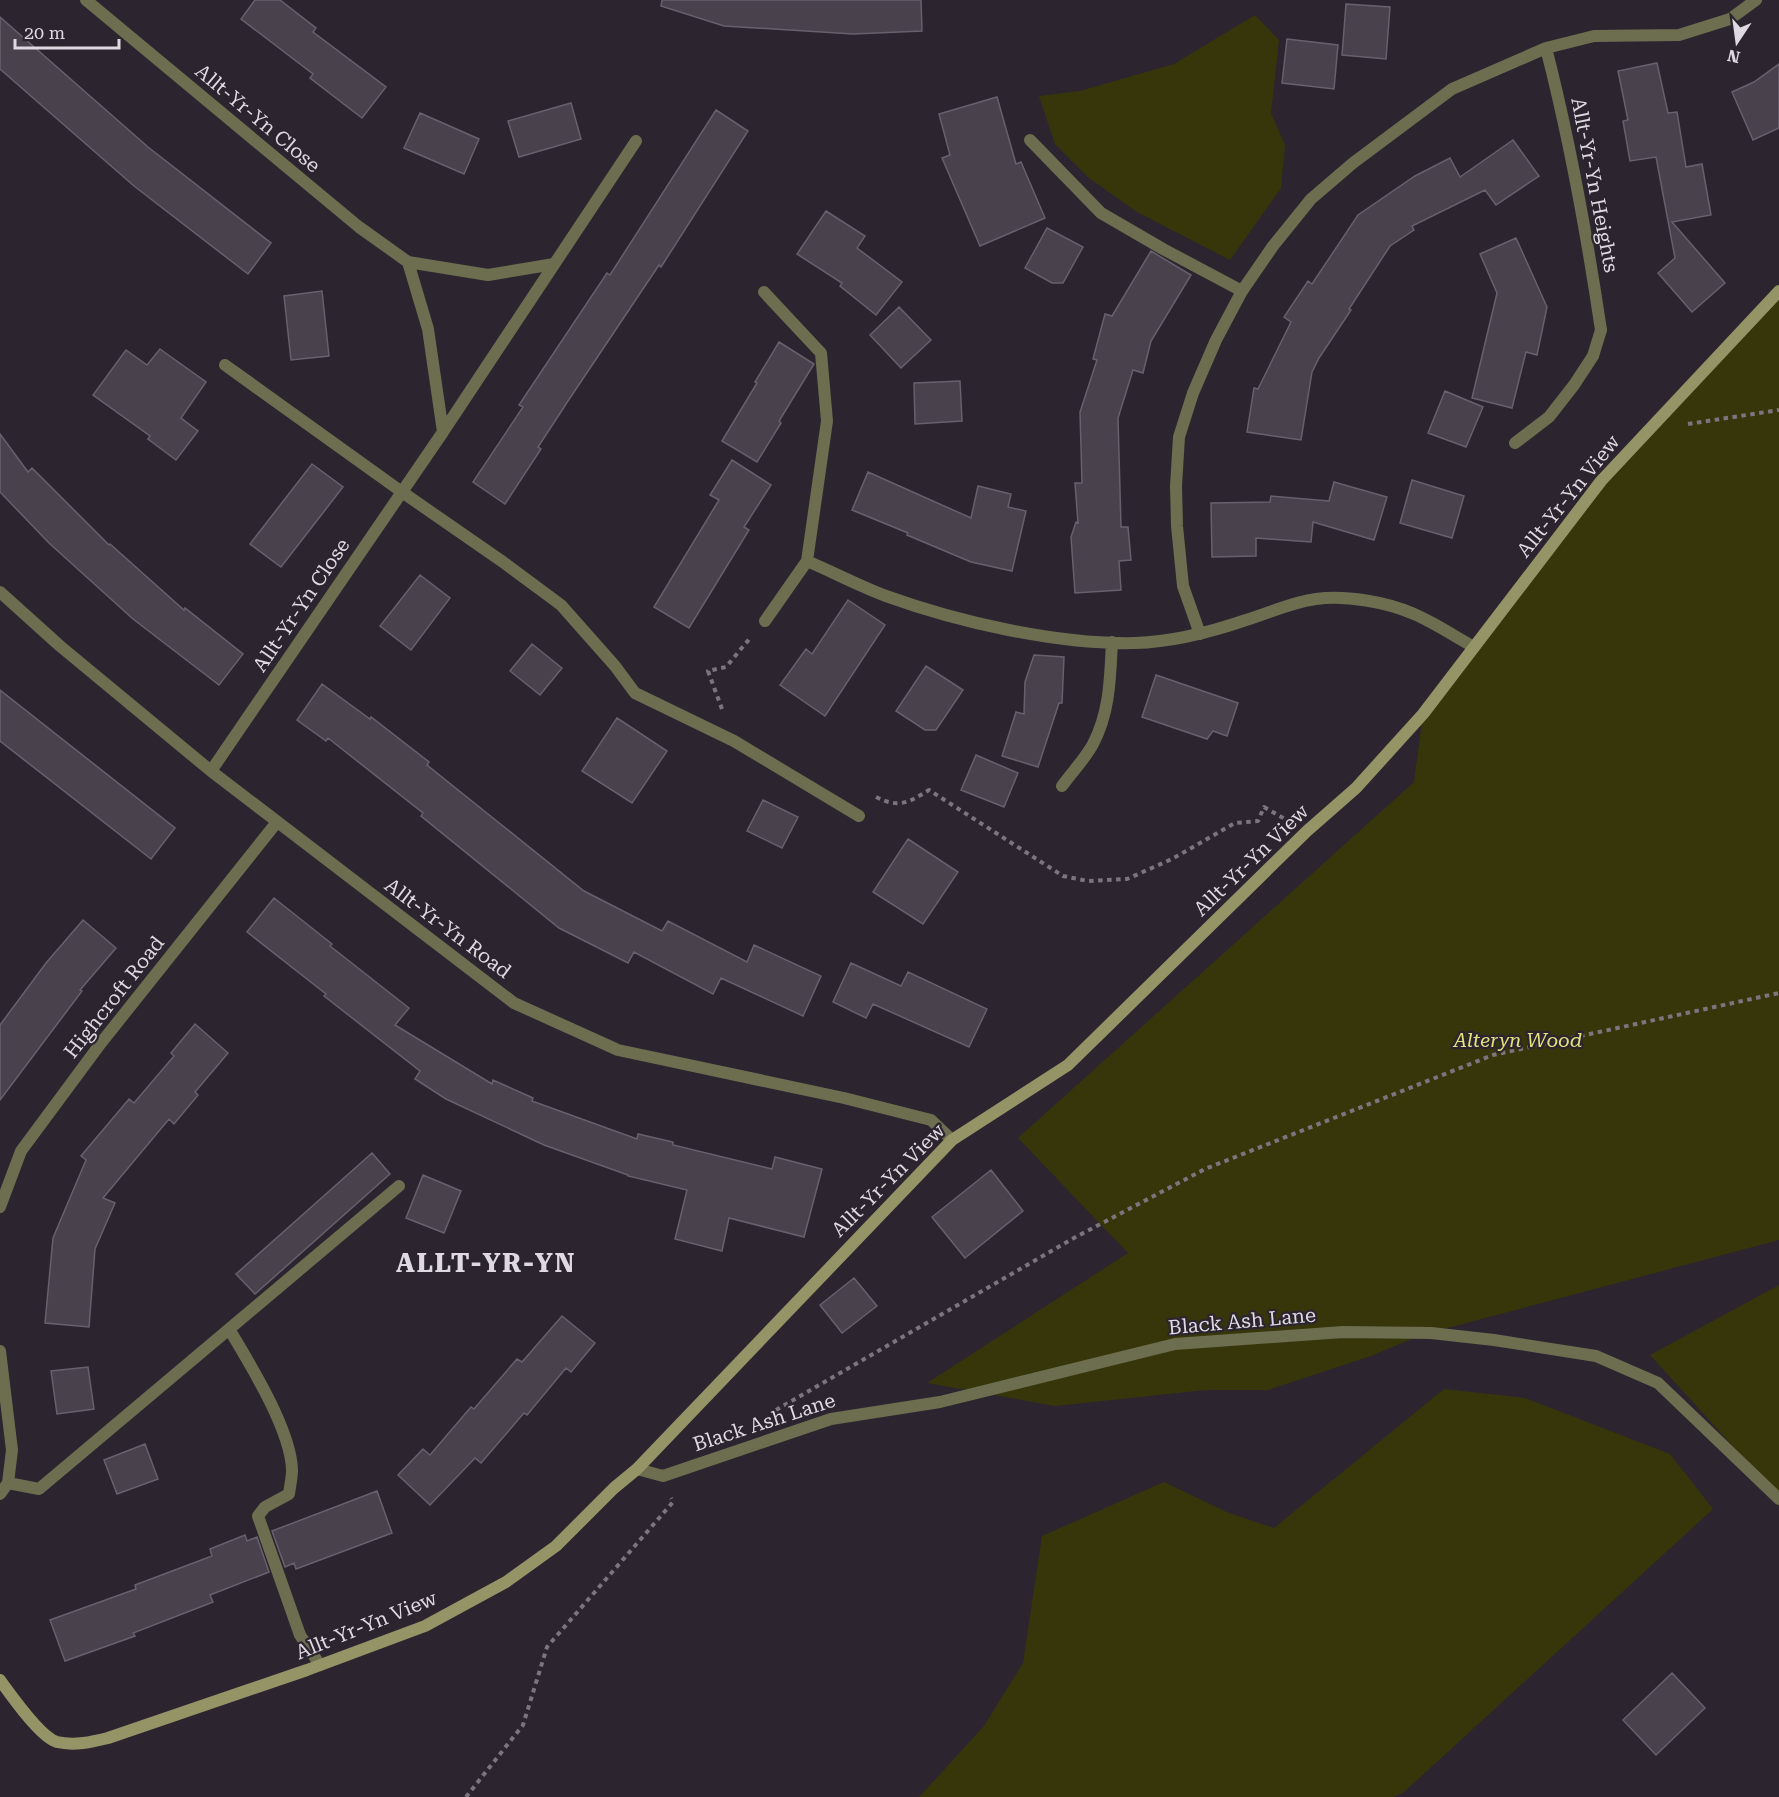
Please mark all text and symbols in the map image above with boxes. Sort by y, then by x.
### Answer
scale bar [15,12,118,50]
north arrow [1707,12,1767,72]
text: 20 m [24,22,65,43]
text: N [1726,45,1742,67]
street label: Allt-Yr-Yn Close [191,59,325,177]
street label: Allt-Yr-Yn Heights [1566,95,1624,275]
street label: Allt-Yr-Yn View [1511,430,1625,562]
street label: Allt-Yr-Yn Close [247,534,355,676]
street label: Allt-Yr-Yn View [1189,799,1314,921]
street label: Allt-Yr-Yn Road [380,873,516,983]
street label: Highcroft Road [59,931,169,1063]
park label: Alteryn Wood [1453,1028,1582,1052]
street label: Allt-Yr-Yn View [826,1118,950,1242]
district label: ALLT-YR-YN [396,1248,576,1278]
street label: Black Ash Lane [1167,1303,1317,1339]
street label: Black Ash Lane [690,1388,838,1456]
street label: Allt-Yr-Yn View [292,1586,441,1664]

